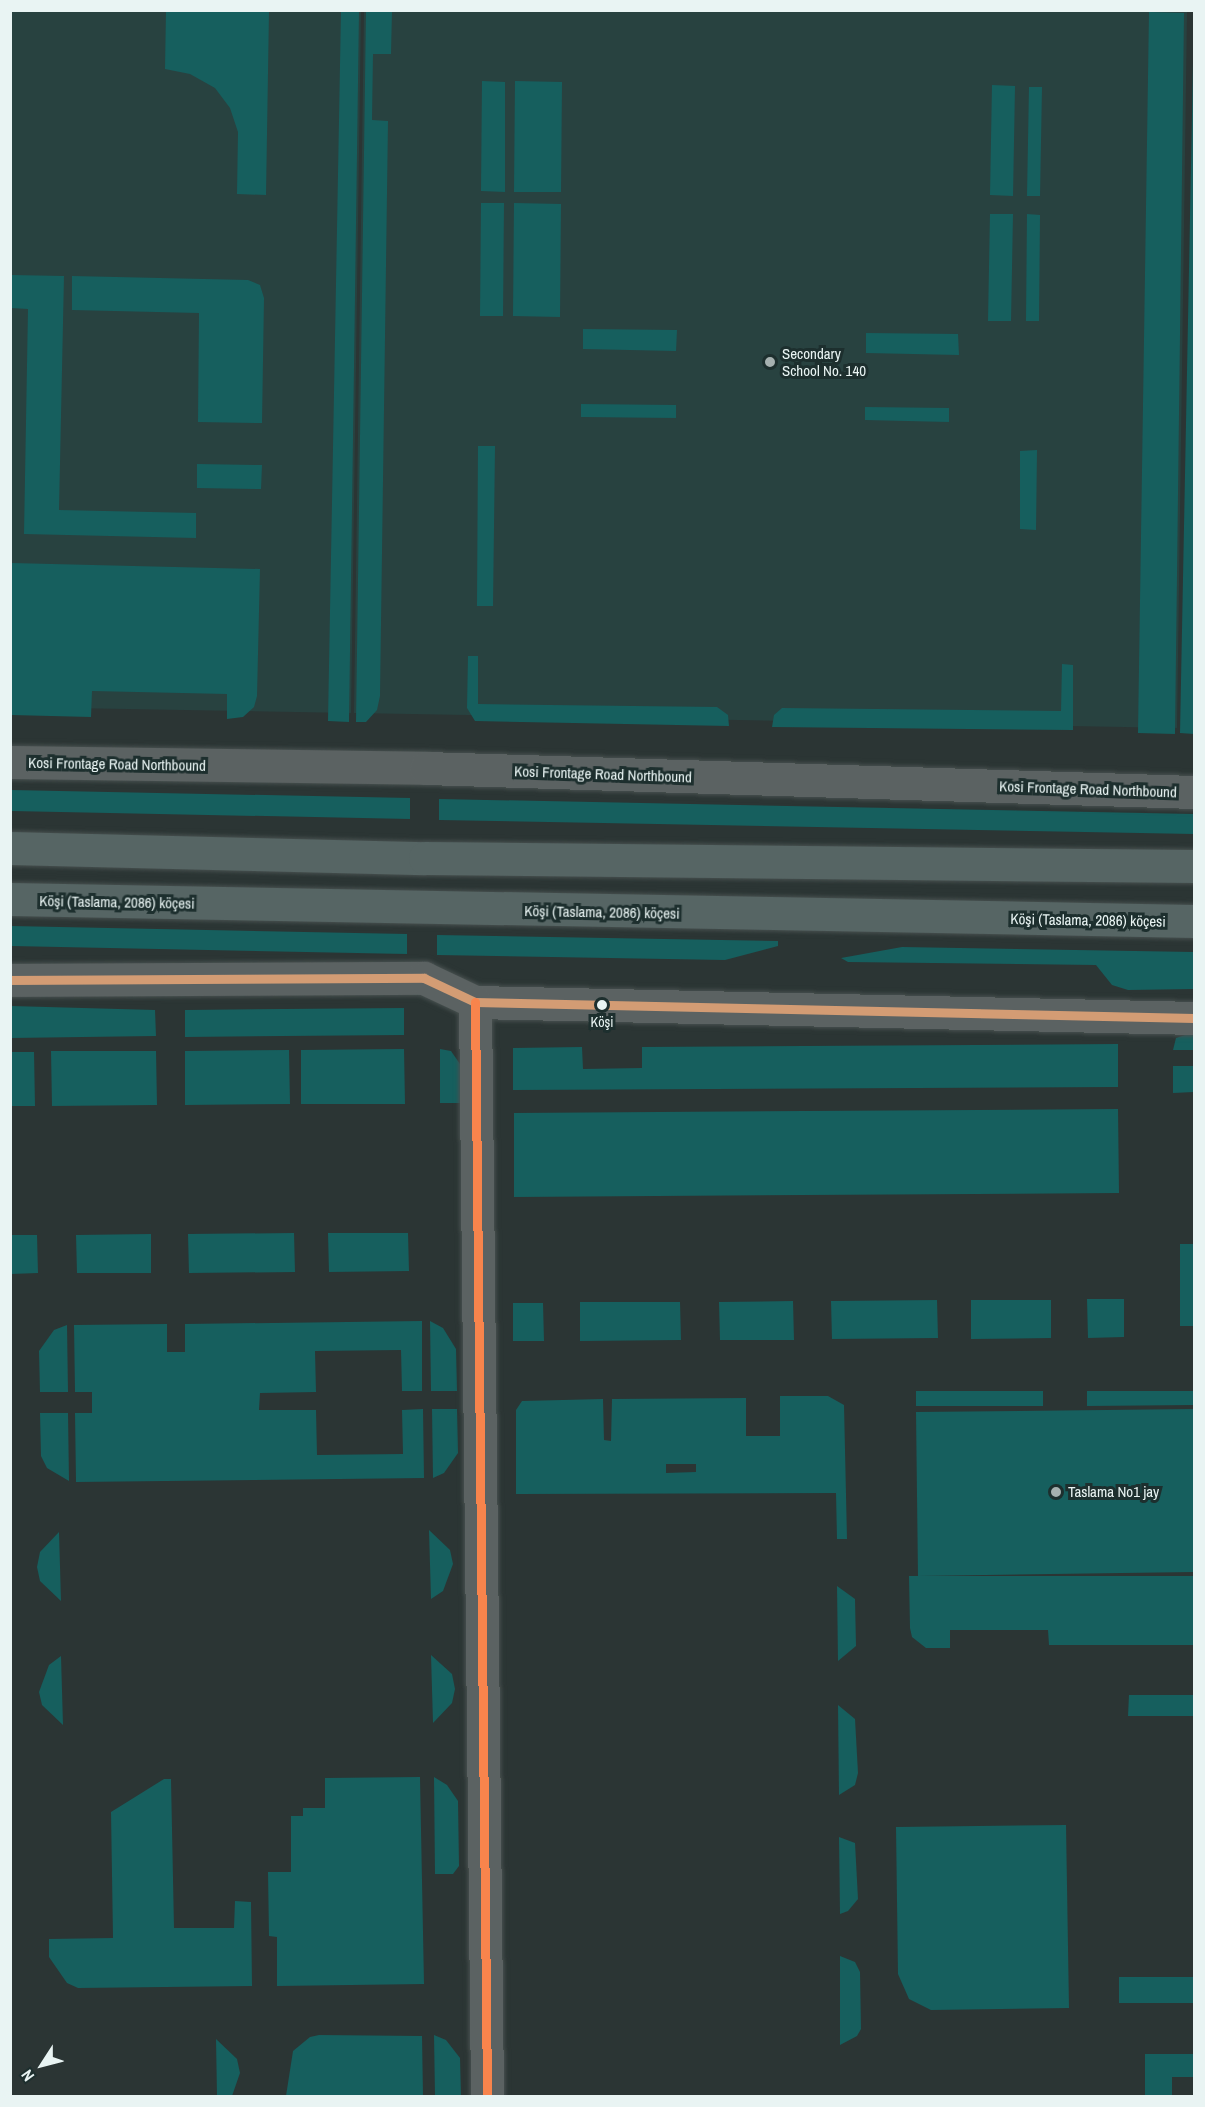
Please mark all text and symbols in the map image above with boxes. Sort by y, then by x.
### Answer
place label: Secondary School No. 140 [782,344,866,379]
marker: Secondary School No. 140 [763,355,777,369]
street label: Kosi Frontage Road Northbound [28,753,206,775]
street label: Kosi Frontage Road Northbound [514,762,692,786]
street label: Kosi Frontage Road Northbound [999,777,1177,801]
street label: Köşi (Taslama, 2086) köçesi [39,892,195,912]
street label: Köşi (Taslama, 2086) köçesi [524,902,680,922]
street label: Köşi (Taslama, 2086) köçesi [1010,910,1166,930]
marker: Köşi [596,999,608,1011]
place label: Köşi [591,1014,613,1030]
place label: Taslama No1 jay [1068,1483,1159,1501]
marker: Taslama No1 jay [1049,1485,1063,1499]
north arrow [12,2035,72,2095]
text: N [16,2065,39,2086]

